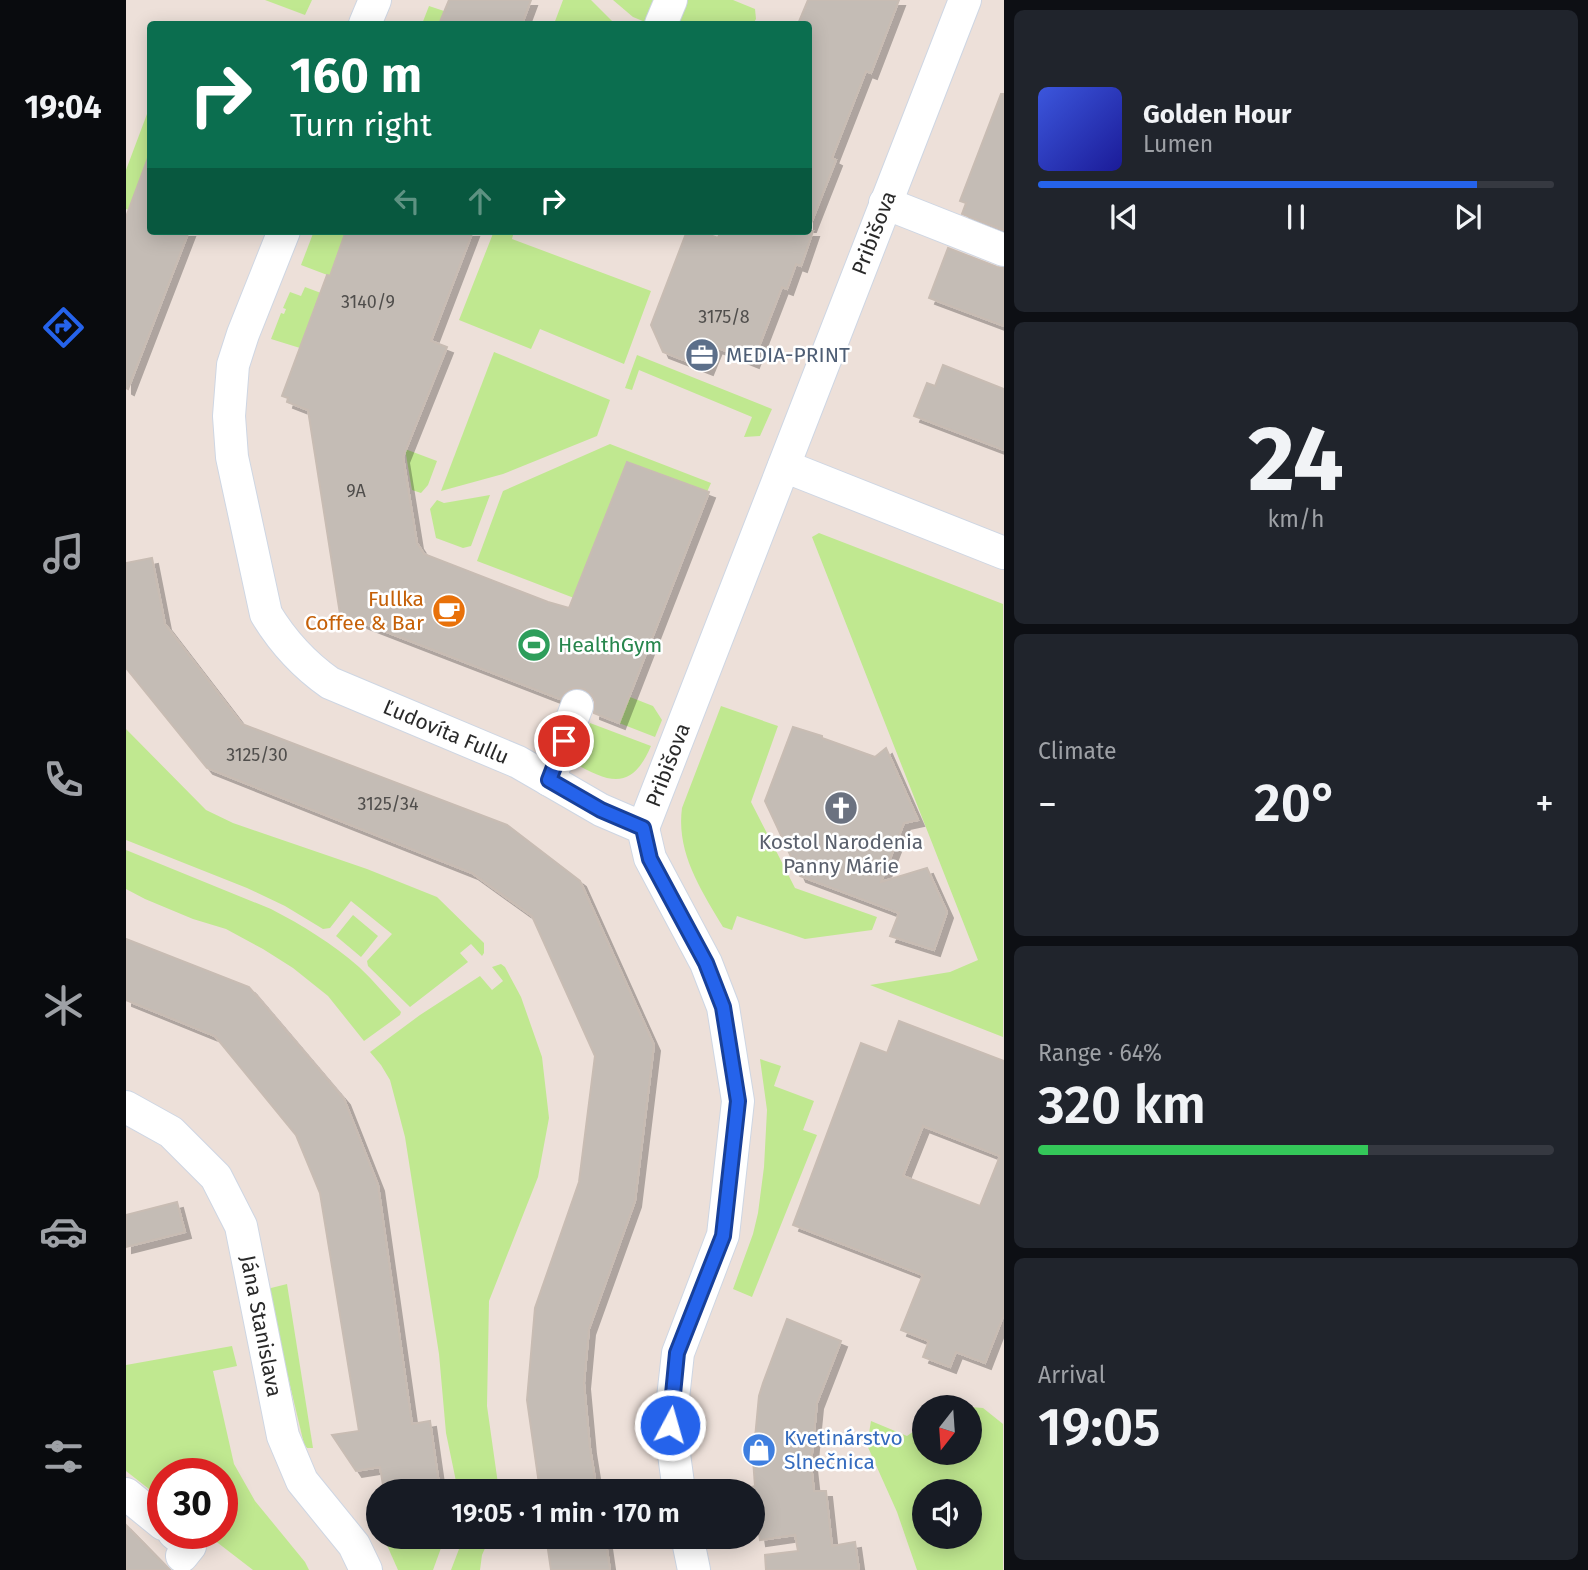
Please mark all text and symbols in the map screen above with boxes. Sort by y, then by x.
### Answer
text: 160 m [290,46,422,105]
icon: right [175,49,266,140]
text: 19:04 [24,88,102,126]
text: Golden Hour [1143,99,1291,130]
text: Turn right [290,106,432,144]
text: Lumen [1143,130,1213,158]
icon: left [388,182,426,220]
icon: ahead [461,182,499,220]
icon: right [534,182,572,220]
street label: Pribišova [846,187,902,279]
icon: previous [1105,198,1143,236]
icon: pause [1277,198,1315,236]
icon: next [1449,198,1487,236]
house number: 3140/9 [341,291,395,313]
icon: directions [39,303,88,352]
house number: 3175/8 [698,306,750,328]
office icon: MEDIA-PRINT [683,336,721,374]
place label: MEDIA-PRINT [726,342,850,368]
text: 24 [1248,405,1344,514]
house number: 9A [346,480,366,502]
text: km/h [1268,505,1324,533]
icon: music [39,529,88,578]
place label: Fullka Coffee & Bar [305,586,424,636]
cafe icon: Fullka Coffee & Bar [430,592,468,630]
sports icon: HealthGym [515,626,553,664]
place label: HealthGym [558,632,662,658]
street label: Ľudovíta Fullu [379,694,513,770]
pin [534,711,594,771]
street label: Pribišova [640,719,696,811]
icon: arrive [545,722,583,760]
text: Climate [1038,737,1117,765]
house number: 3125/30 [226,744,288,766]
icon: phone [39,755,88,804]
text: 20° [1254,772,1338,835]
text: − [1038,781,1057,827]
text: + [1535,781,1554,827]
church icon: Kostol Narodenia Panny Márie [822,789,860,827]
house number: 3125/34 [357,793,419,815]
place label: Kostol Narodenia Panny Márie [759,829,923,879]
icon: climate [39,981,88,1030]
text: Range · 64% [1038,1039,1162,1067]
text: 320 km [1038,1074,1206,1137]
icon: car [39,1207,88,1256]
street label: Jána Stanislava [234,1253,288,1399]
text: Arrival [1038,1361,1105,1389]
position arrow [633,1388,707,1462]
north arrow [912,1395,982,1465]
map controls [912,1395,982,1549]
text: 19:05 [1038,1396,1160,1459]
place label: Kvetinárstvo Slnečnica [784,1425,903,1475]
shop icon: Kvetinárstvo Slnečnica [740,1431,778,1469]
icon: filters [39,1432,88,1481]
speed limit sign: 30 [147,1458,238,1549]
button: sound [912,1479,982,1549]
text: 19:05 · 1 min · 170 m [451,1498,680,1529]

